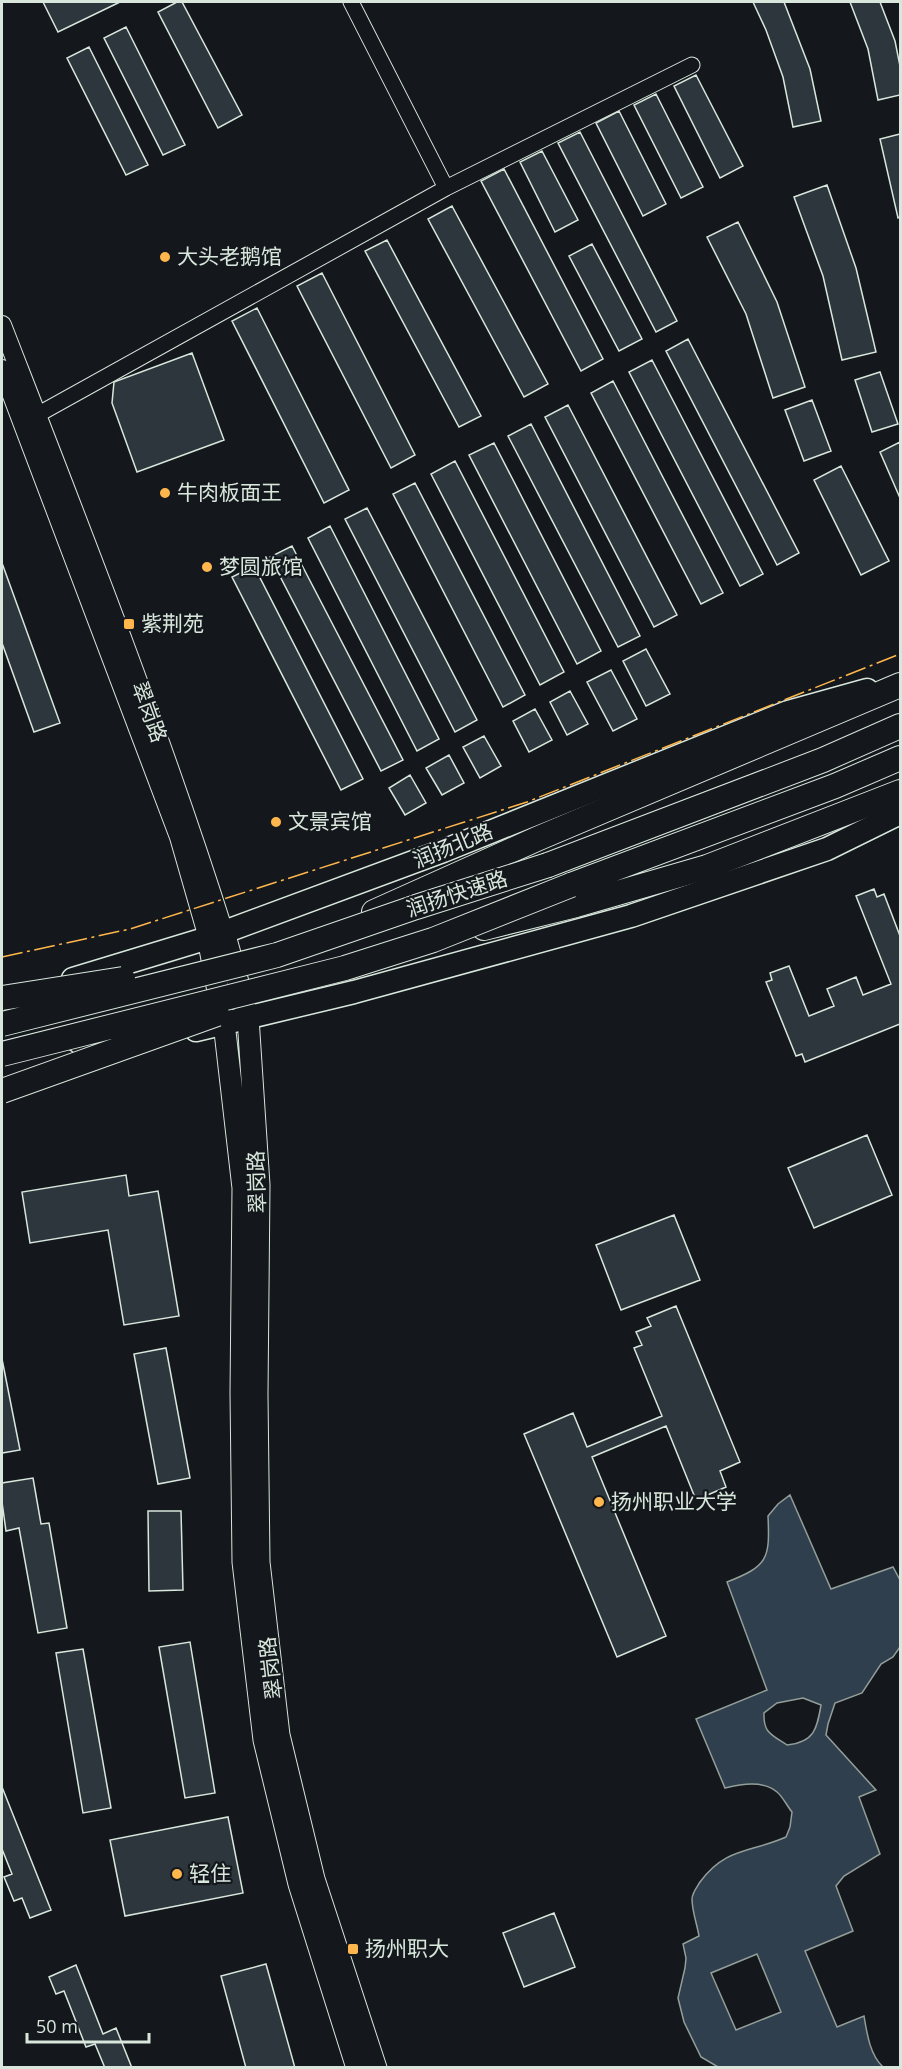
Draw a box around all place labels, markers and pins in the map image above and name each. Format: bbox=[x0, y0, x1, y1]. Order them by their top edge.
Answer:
place label: 大头老鹅馆 bbox=[177, 242, 282, 270]
marker: 大头老鹅馆 bbox=[158, 250, 172, 264]
place label: 牛肉板面王 bbox=[177, 478, 282, 506]
marker: 牛肉板面王 bbox=[158, 486, 172, 500]
place label: 梦圆旅馆 bbox=[219, 552, 303, 580]
marker: 梦圆旅馆 bbox=[200, 560, 214, 574]
place label: 紫荆苑 bbox=[141, 609, 204, 637]
marker: 紫荆苑 bbox=[122, 617, 136, 631]
place label: 文景宾馆 bbox=[288, 807, 372, 835]
marker: 文景宾馆 bbox=[269, 815, 283, 829]
place label: 扬州职业大学 bbox=[611, 1487, 737, 1515]
marker: 扬州职业大学 bbox=[592, 1495, 606, 1509]
place label: 轻住 bbox=[189, 1859, 231, 1887]
marker: 轻住 bbox=[170, 1867, 184, 1881]
place label: 扬州职大 bbox=[365, 1934, 449, 1962]
marker: 扬州职大 bbox=[346, 1942, 360, 1956]

